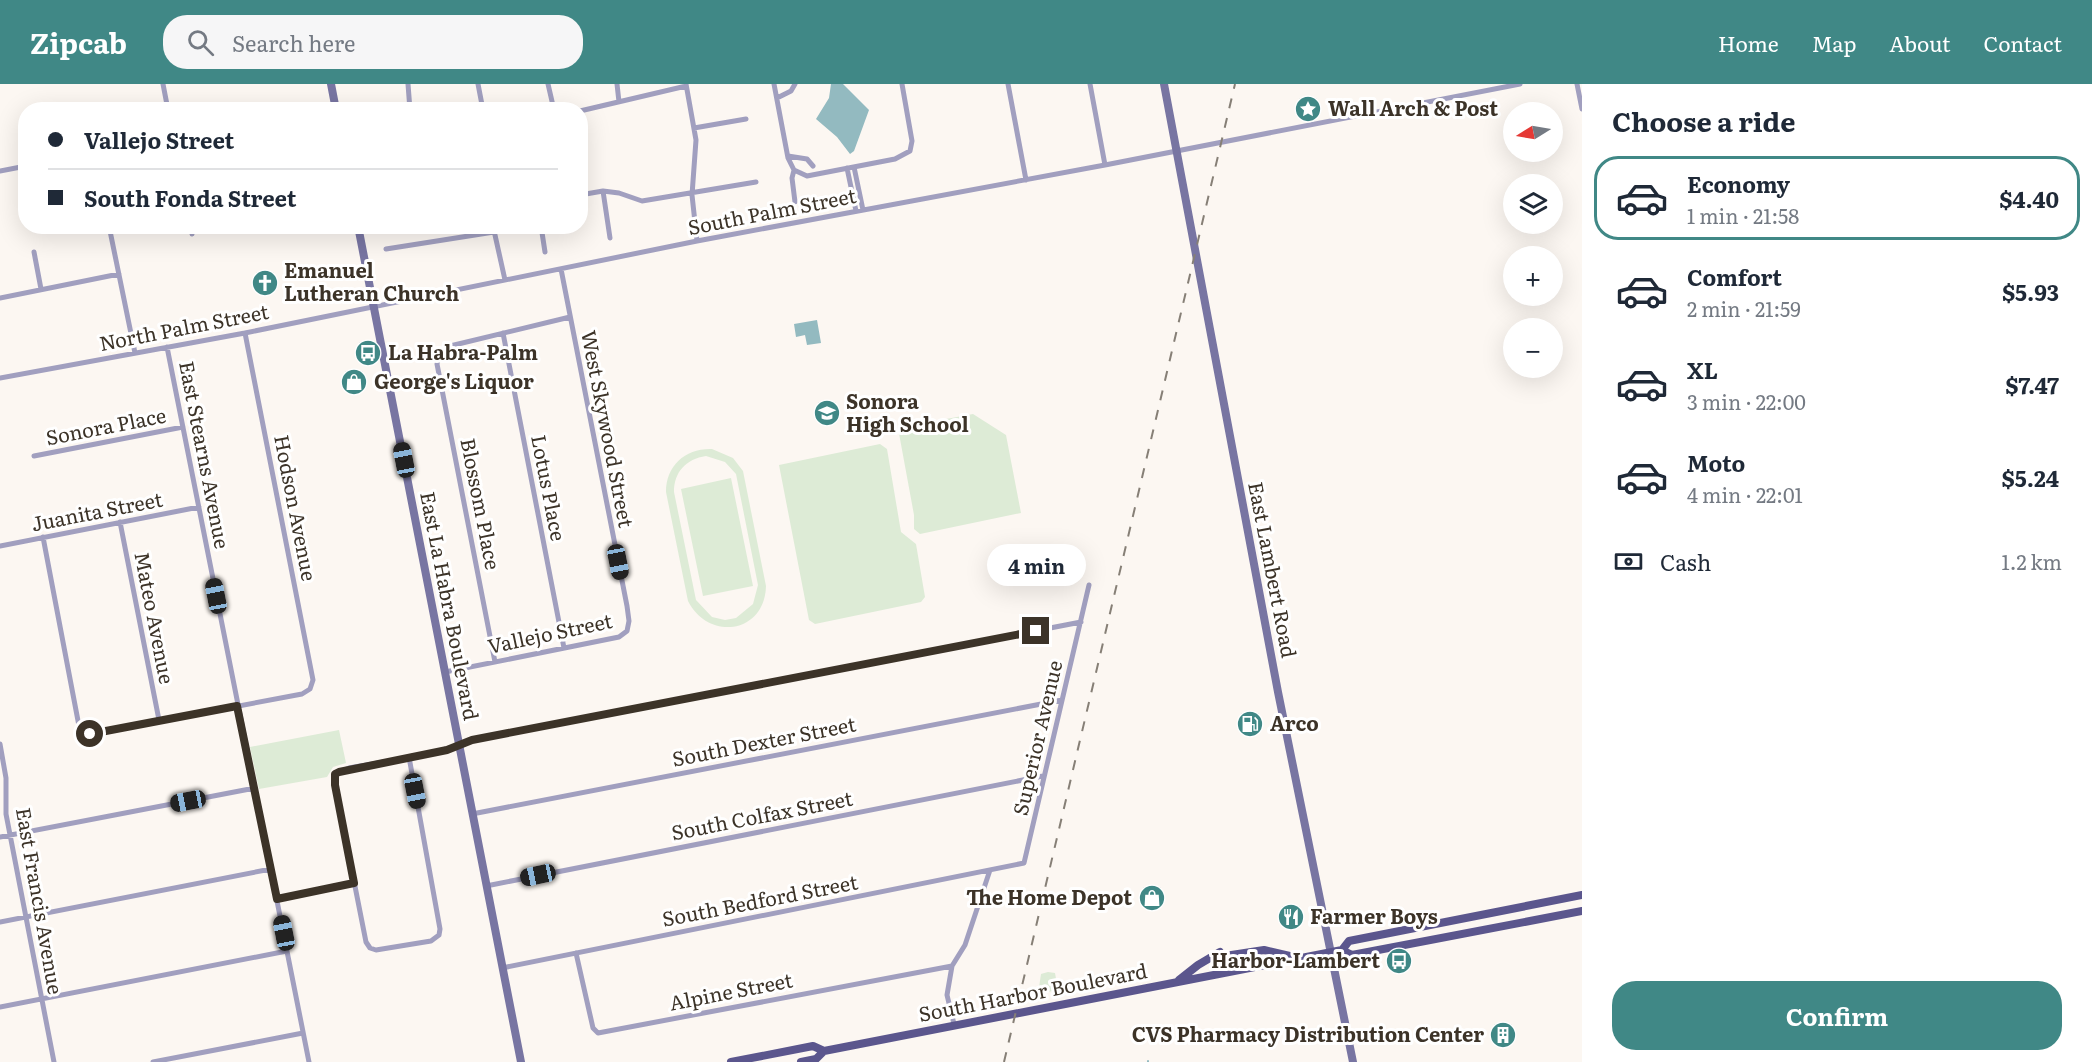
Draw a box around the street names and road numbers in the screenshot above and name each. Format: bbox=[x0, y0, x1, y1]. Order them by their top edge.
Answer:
street label: South Palm Street bbox=[685, 179, 858, 241]
street label: North Palm Street bbox=[96, 295, 271, 357]
street label: West Skywood Street bbox=[575, 327, 643, 530]
street label: East Stearns Avenue bbox=[173, 358, 239, 551]
street label: Sonora Place bbox=[43, 399, 168, 451]
street label: Hodson Avenue bbox=[268, 432, 326, 583]
street label: Lotus Place bbox=[525, 432, 575, 543]
street label: Blossom Place bbox=[454, 435, 509, 572]
street label: East Lambert Road bbox=[1242, 479, 1306, 660]
street label: Juanita Street bbox=[28, 483, 165, 537]
street label: East La Habra Boulevard bbox=[414, 489, 488, 723]
street label: Mateo Avenue bbox=[128, 549, 183, 686]
street label: Vallejo Street bbox=[484, 604, 615, 660]
street label: Superior Avenue bbox=[1004, 657, 1068, 818]
street label: South Dexter Street bbox=[669, 708, 858, 773]
street label: South Colfax Street bbox=[668, 782, 855, 846]
street label: East Francis Avenue bbox=[10, 805, 72, 996]
street label: South Bedford Street bbox=[659, 865, 860, 933]
street label: South Harbor Boulevard bbox=[916, 954, 1149, 1028]
street label: Alpine Street bbox=[666, 963, 795, 1017]

